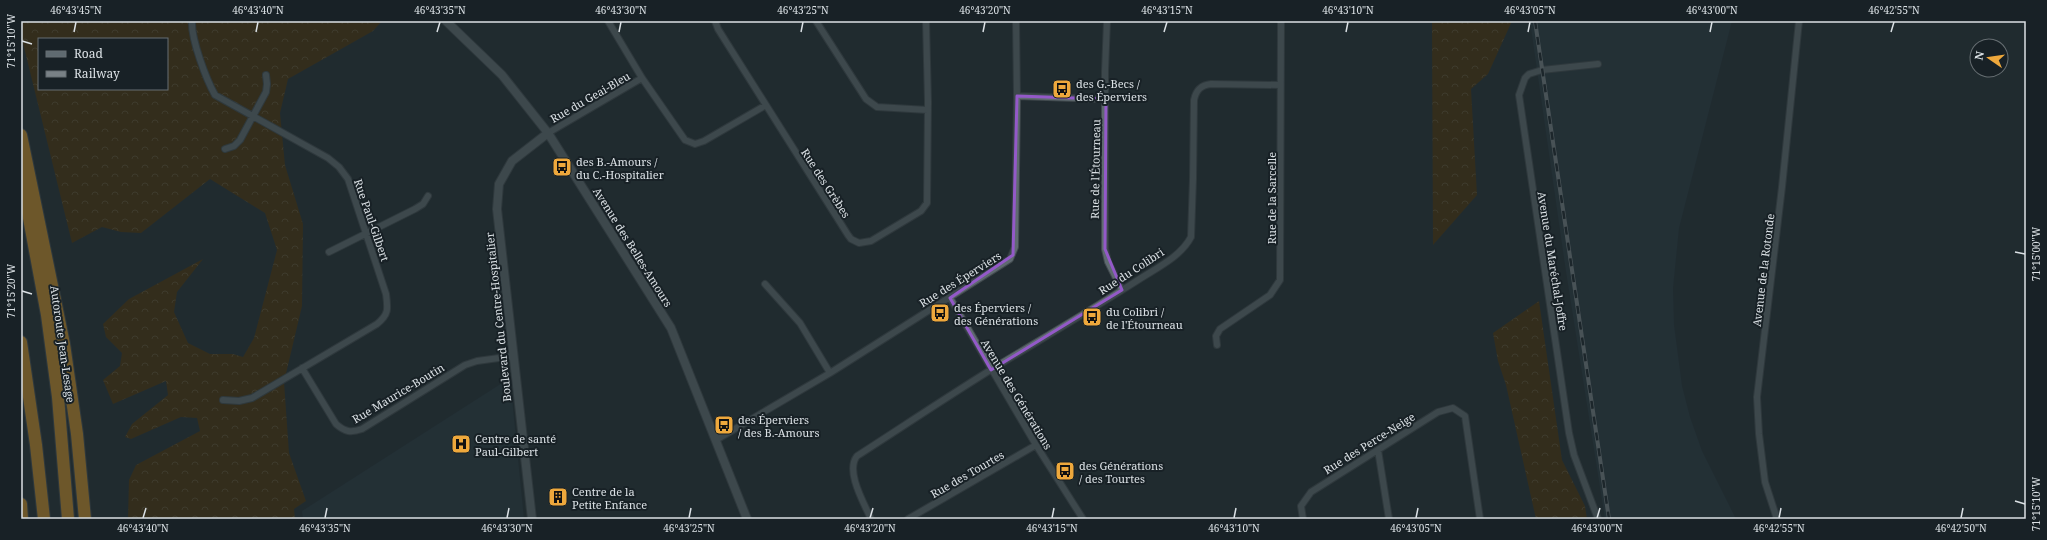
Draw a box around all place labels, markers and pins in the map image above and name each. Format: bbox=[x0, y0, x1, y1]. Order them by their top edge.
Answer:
place label: des G.-Becs / des Éperviers bbox=[1076, 76, 1147, 104]
bus stop icon: des G.-Becs / des Éperviers bbox=[1051, 78, 1073, 100]
place label: des B.-Amours / du C.-Hospitalier bbox=[576, 154, 665, 182]
bus stop icon: des B.-Amours / du C.-Hospitalier bbox=[551, 156, 573, 178]
place label: des Éperviers / des Générations bbox=[954, 300, 1038, 328]
bus stop icon: des Éperviers / des Générations bbox=[929, 302, 951, 324]
place label: du Colibri / de l'Étourneau bbox=[1106, 304, 1183, 332]
bus stop icon: du Colibri / de l'Étourneau bbox=[1081, 306, 1103, 328]
place label: des Éperviers / des B.-Amours bbox=[738, 412, 820, 440]
bus stop icon: des Éperviers / des B.-Amours bbox=[713, 414, 735, 436]
place label: Centre de santé Paul-Gilbert bbox=[475, 431, 556, 459]
hospital icon: Centre de santé Paul-Gilbert bbox=[450, 433, 472, 455]
place label: des Générations / des Tourtes bbox=[1079, 458, 1163, 486]
bus stop icon: des Générations / des Tourtes bbox=[1054, 460, 1076, 482]
place label: Centre de la Petite Enfance bbox=[572, 484, 647, 512]
building icon: Centre de la Petite Enfance bbox=[547, 486, 569, 508]

